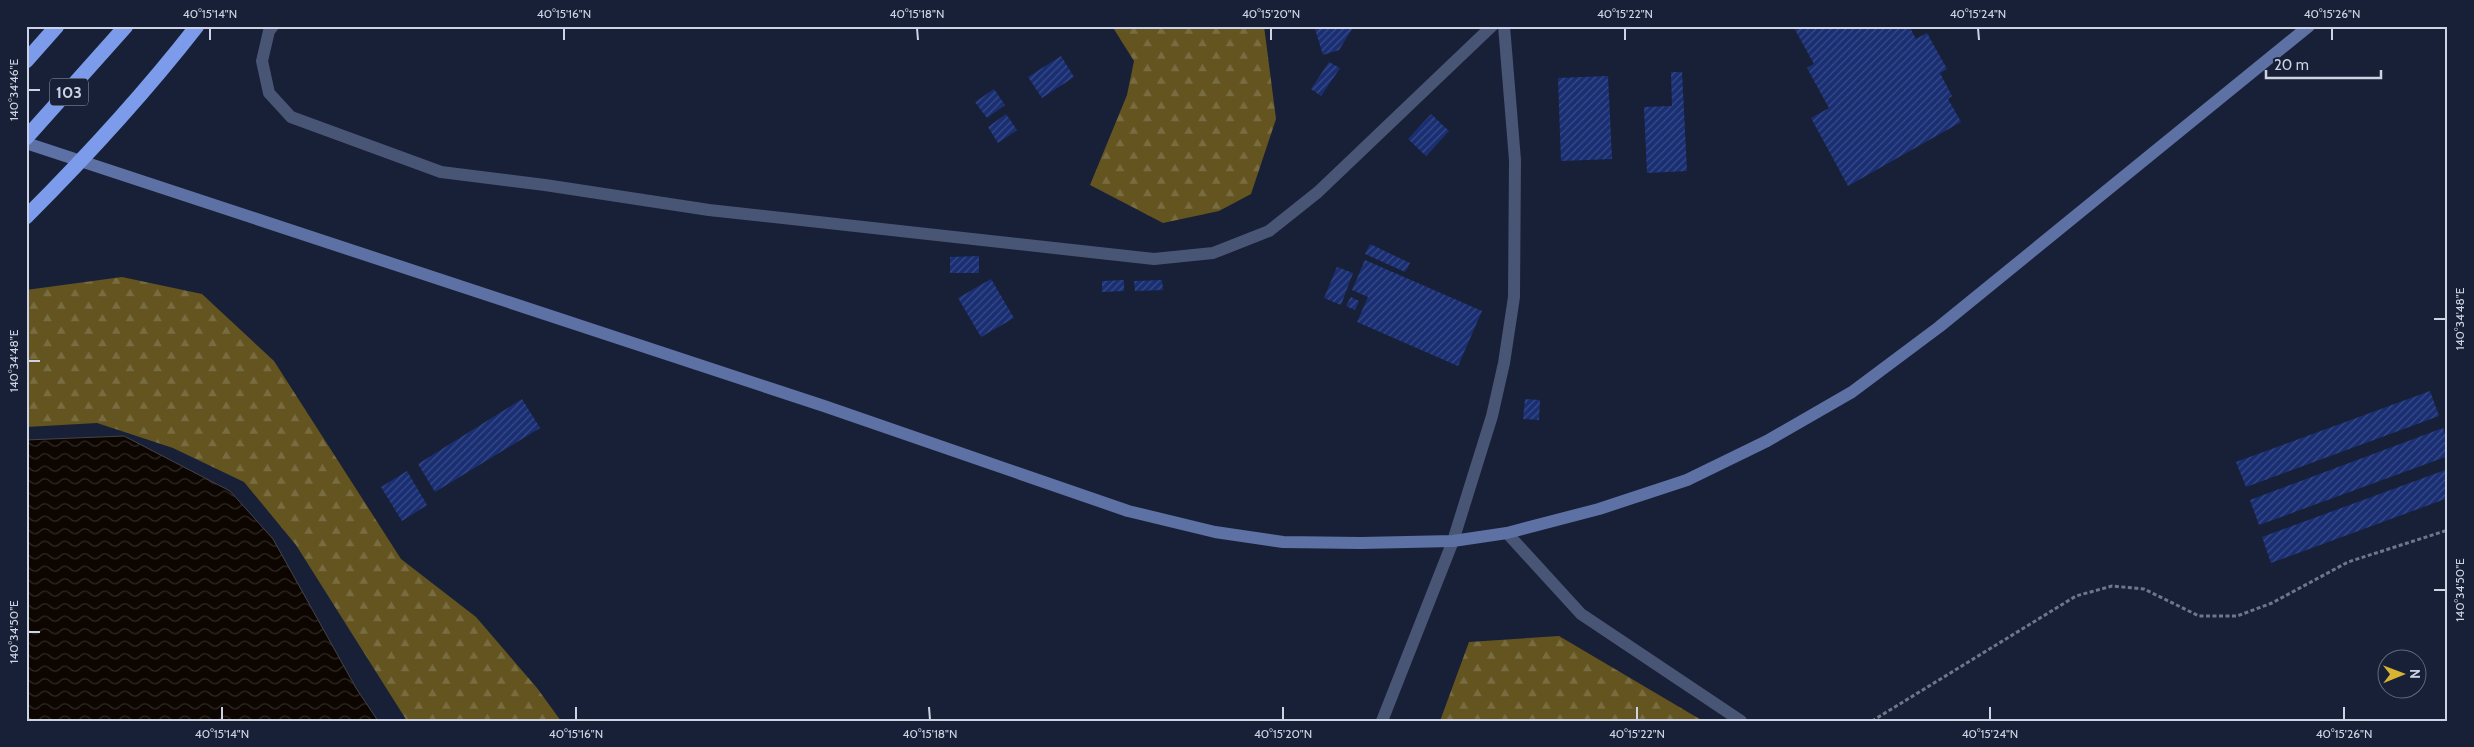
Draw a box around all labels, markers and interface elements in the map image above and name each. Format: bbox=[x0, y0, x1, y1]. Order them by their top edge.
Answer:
text: 40°15'14"N bbox=[183, 6, 237, 21]
text: 40°15'16"N bbox=[537, 6, 591, 21]
text: 40°15'18"N bbox=[890, 6, 944, 21]
text: 40°15'20"N bbox=[1242, 6, 1300, 21]
text: 40°15'22"N bbox=[1597, 6, 1653, 21]
text: 40°15'24"N bbox=[1950, 6, 2006, 21]
text: 40°15'26"N bbox=[2304, 6, 2360, 21]
scale bar bbox=[2266, 48, 2382, 80]
text: 20 m bbox=[2274, 56, 2309, 74]
text: 140°34'46"E bbox=[6, 59, 21, 121]
road number: 103 bbox=[50, 78, 88, 105]
text: 140°34'48"E bbox=[2452, 287, 2467, 350]
text: 140°34'48"E bbox=[6, 329, 21, 392]
text: 140°34'50"E bbox=[2452, 558, 2467, 622]
text: 140°34'50"E bbox=[6, 600, 21, 664]
north arrow bbox=[2376, 650, 2426, 700]
text: N bbox=[2406, 669, 2424, 679]
text: 40°15'14"N bbox=[195, 726, 249, 741]
text: 40°15'16"N bbox=[549, 726, 603, 741]
text: 40°15'18"N bbox=[903, 726, 957, 741]
text: 40°15'20"N bbox=[1254, 726, 1312, 741]
text: 40°15'22"N bbox=[1609, 726, 1665, 741]
text: 40°15'24"N bbox=[1962, 726, 2018, 741]
text: 40°15'26"N bbox=[2316, 726, 2372, 741]

